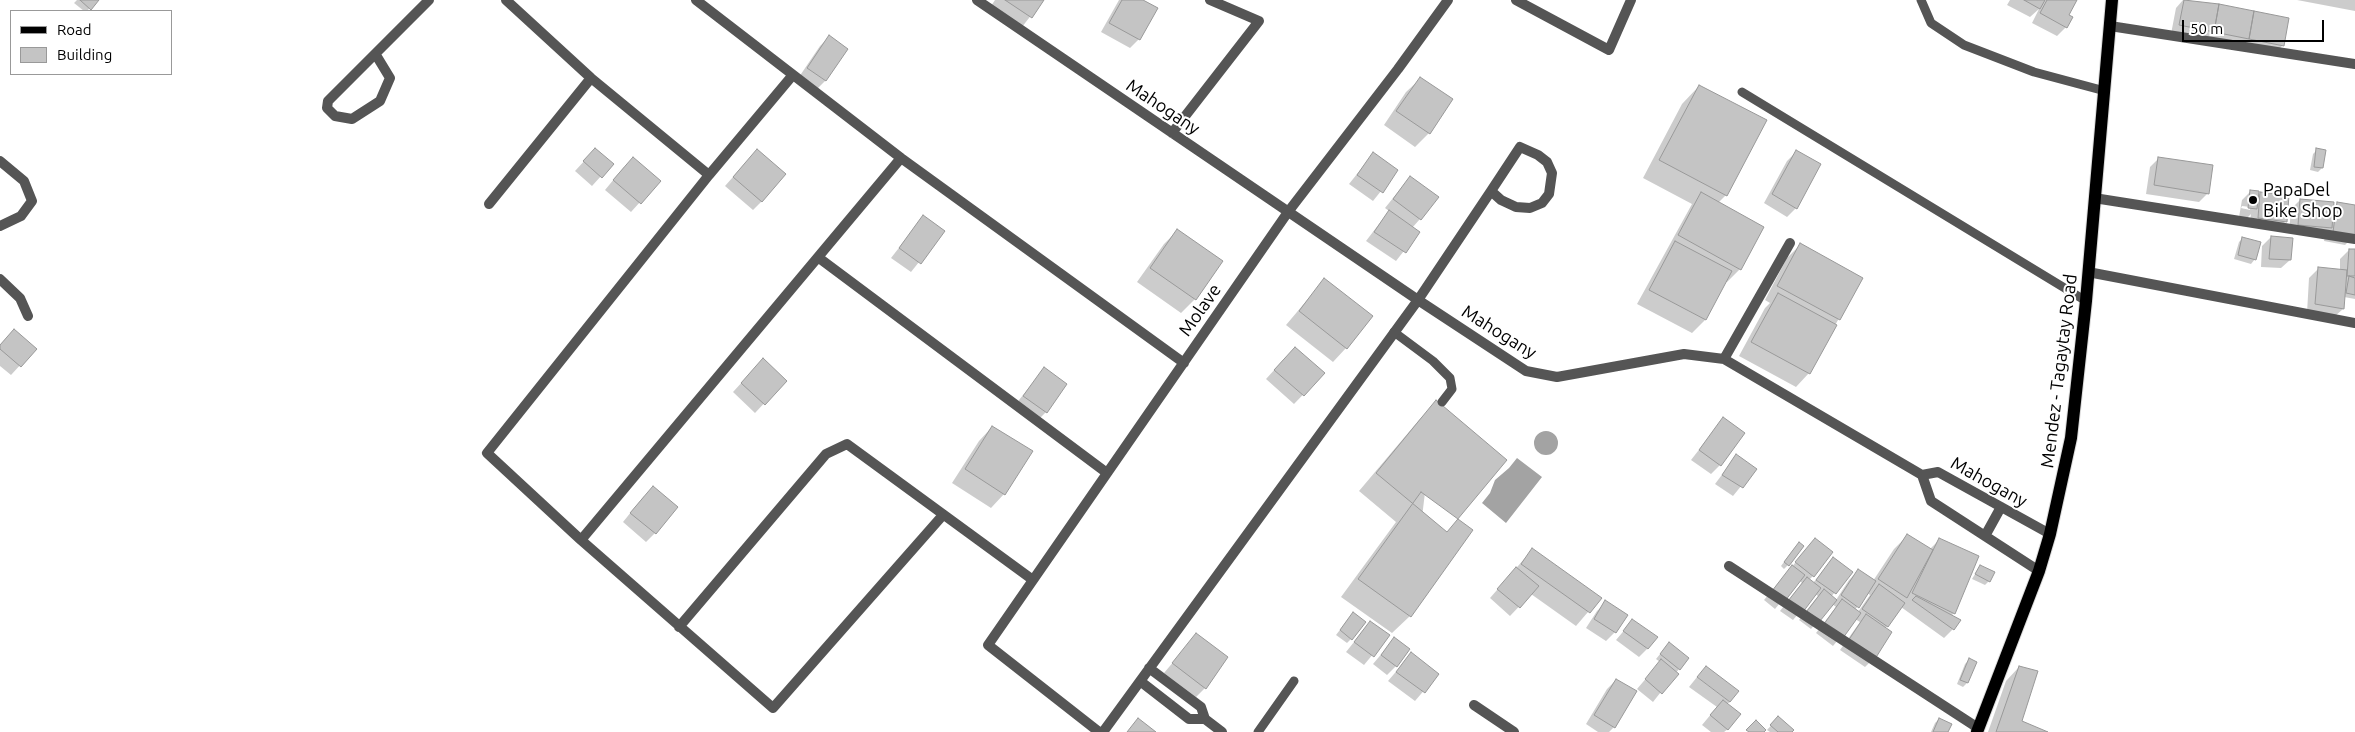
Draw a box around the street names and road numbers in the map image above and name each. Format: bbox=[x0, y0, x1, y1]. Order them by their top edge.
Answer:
street label: Mahogany bbox=[1122, 75, 1204, 139]
street label: Mendez - Tagaytay Road bbox=[2036, 273, 2082, 469]
street label: Molave bbox=[1174, 280, 1226, 340]
street label: Mahogany bbox=[1458, 301, 1540, 363]
street label: Mahogany bbox=[1947, 452, 2031, 512]

